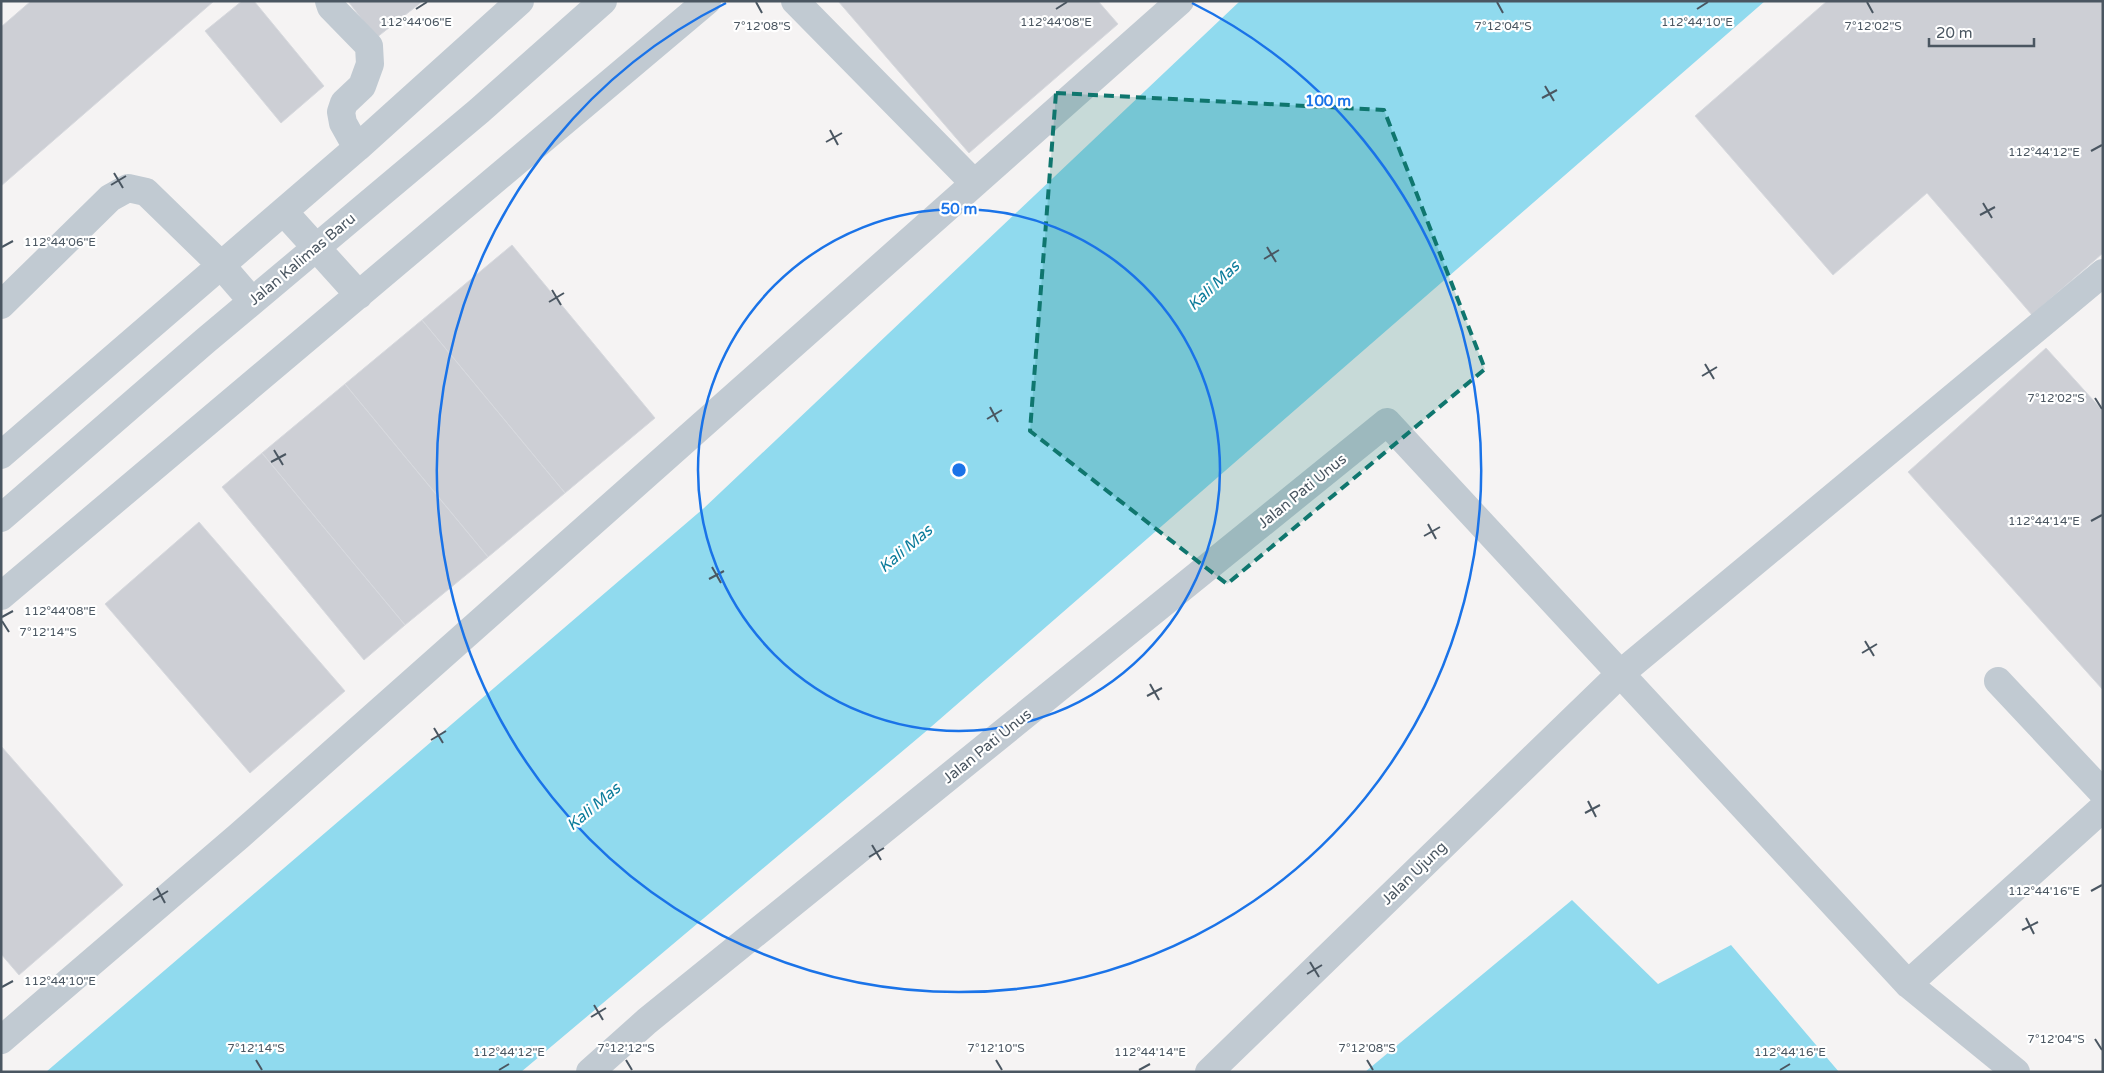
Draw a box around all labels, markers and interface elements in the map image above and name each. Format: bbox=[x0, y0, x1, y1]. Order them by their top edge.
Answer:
text: 112°44'06"E bbox=[380, 15, 452, 29]
text: 112°44'08"E bbox=[1020, 15, 1092, 29]
text: 112°44'10"E bbox=[1661, 15, 1733, 29]
scale bar bbox=[1929, 15, 2034, 47]
text: 7°12'08"S bbox=[733, 19, 791, 33]
text: 7°12'04"S bbox=[1474, 19, 1532, 33]
text: 7°12'02"S bbox=[1844, 19, 1902, 33]
text: 20 m bbox=[1936, 24, 1973, 42]
text: 100 m bbox=[1305, 92, 1351, 110]
text: 112°44'12"E bbox=[2008, 145, 2080, 159]
text: 50 m bbox=[941, 200, 977, 218]
street label: Jalan Kalimas Baru bbox=[245, 209, 359, 309]
text: 112°44'06"E bbox=[24, 235, 96, 249]
water label: Kali Mas bbox=[1183, 256, 1245, 315]
text: 7°12'02"S bbox=[2027, 391, 2085, 405]
street label: Jalan Pati Unus bbox=[1254, 450, 1350, 532]
centre of rings bbox=[950, 461, 968, 479]
text: 112°44'14"E bbox=[2008, 514, 2080, 528]
water label: Kali Mas bbox=[875, 520, 938, 577]
text: 112°44'08"E bbox=[24, 604, 96, 618]
text: 7°12'14"S bbox=[19, 625, 77, 639]
street label: Jalan Pati Unus bbox=[939, 705, 1035, 787]
water label: Kali Mas bbox=[563, 778, 626, 835]
street label: Jalan Ujung bbox=[1378, 838, 1450, 908]
text: 112°44'16"E bbox=[2008, 884, 2080, 898]
text: 112°44'10"E bbox=[24, 974, 96, 988]
text: 7°12'04"S bbox=[2027, 1032, 2085, 1046]
text: 7°12'14"S bbox=[227, 1041, 285, 1055]
text: 7°12'12"S bbox=[597, 1041, 655, 1055]
text: 7°12'10"S bbox=[967, 1041, 1025, 1055]
text: 7°12'08"S bbox=[1338, 1041, 1396, 1055]
text: 112°44'12"E bbox=[473, 1045, 545, 1059]
text: 112°44'14"E bbox=[1114, 1045, 1186, 1059]
text: 112°44'16"E bbox=[1754, 1045, 1826, 1059]

